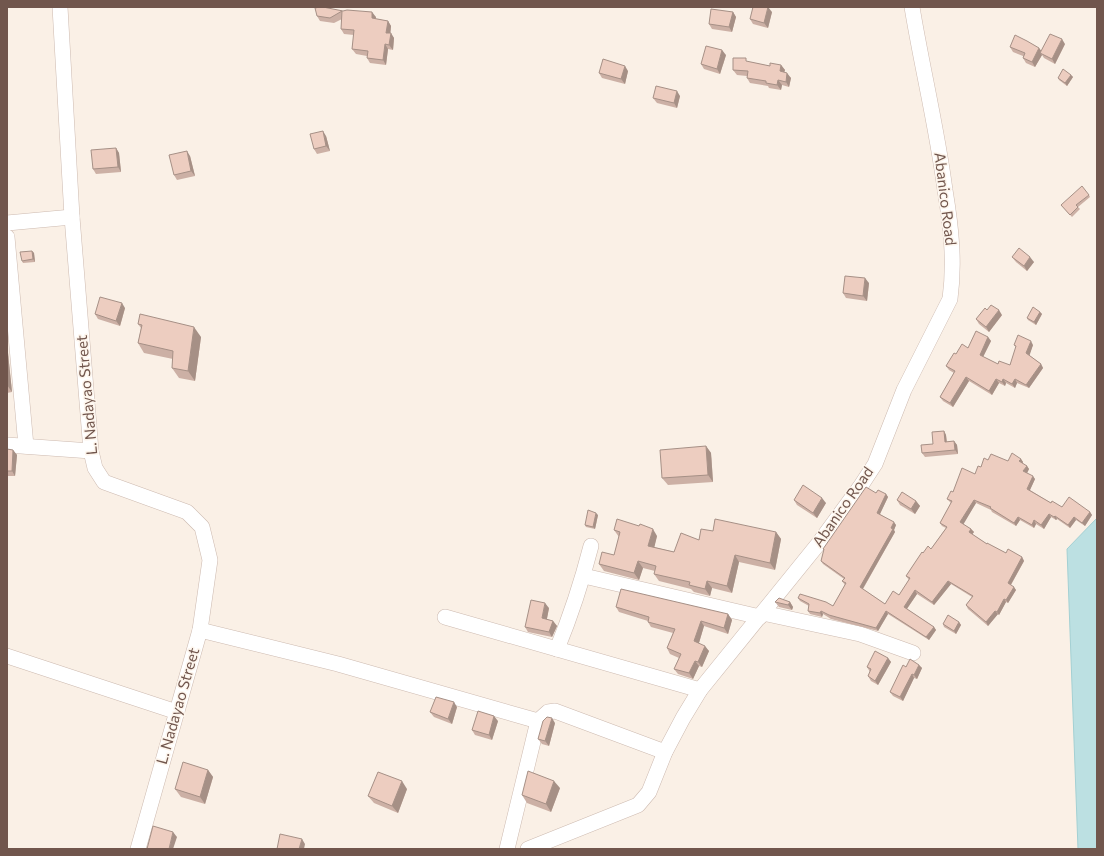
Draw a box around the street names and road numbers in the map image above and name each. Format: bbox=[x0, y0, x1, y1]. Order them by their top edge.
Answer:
street label: Abanico Road bbox=[931, 151, 961, 247]
street label: L. Nadayao Street bbox=[72, 334, 100, 456]
street label: Abanico Road bbox=[808, 463, 876, 550]
street label: L. Nadayao Street bbox=[152, 645, 202, 766]

